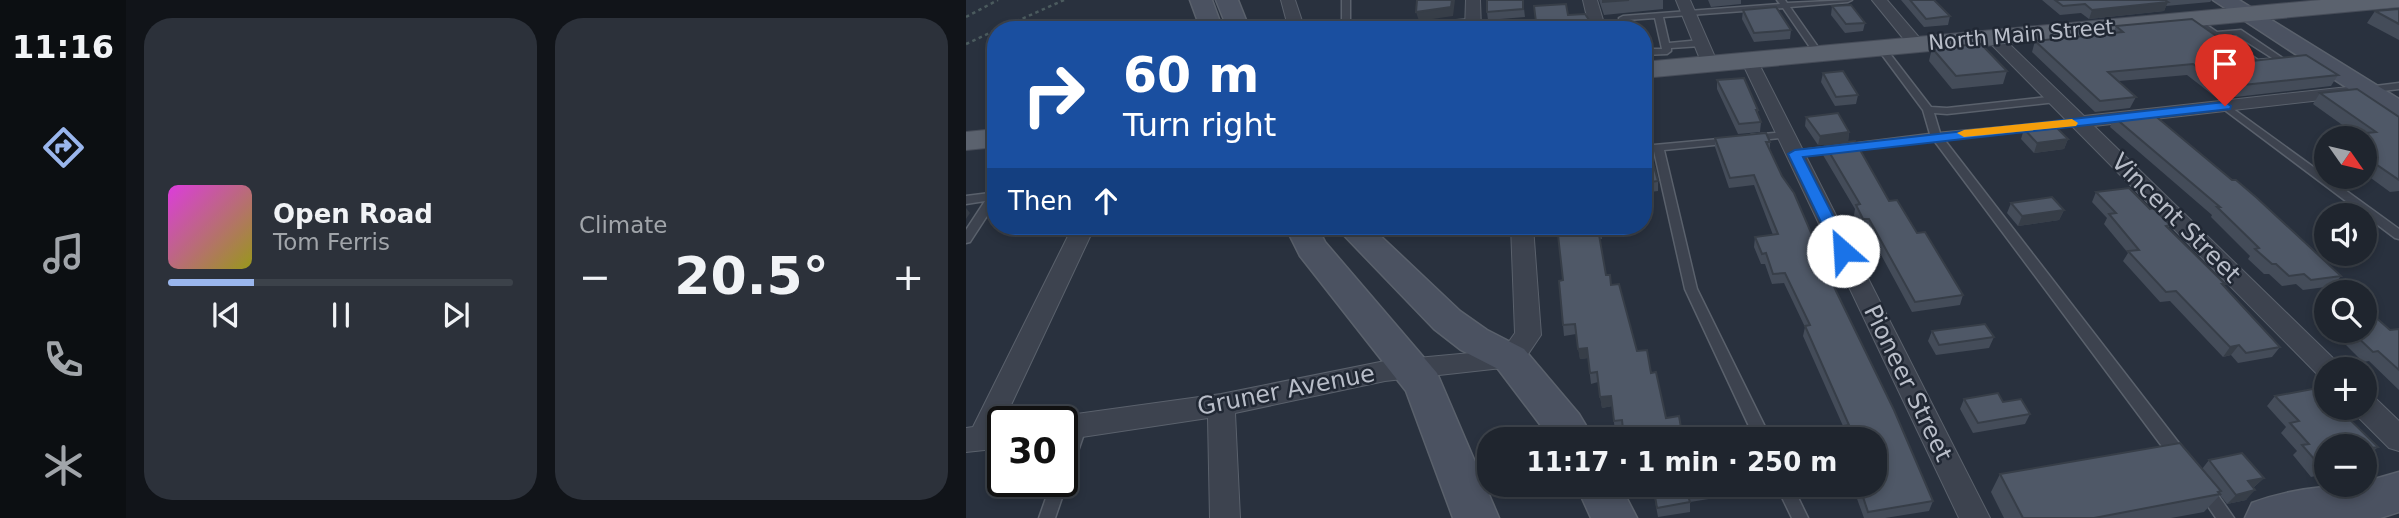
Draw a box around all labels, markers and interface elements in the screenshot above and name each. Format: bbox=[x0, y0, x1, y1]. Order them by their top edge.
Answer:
street label: North Main Street bbox=[1927, 15, 2115, 55]
text: 11:16 bbox=[12, 28, 114, 66]
pin bbox=[2195, 34, 2255, 106]
icon: arrive bbox=[2206, 45, 2244, 83]
text: 60 m bbox=[1123, 47, 1259, 104]
icon: right bbox=[1008, 49, 1099, 140]
text: Turn right bbox=[1123, 106, 1276, 144]
icon: directions bbox=[39, 123, 88, 172]
north arrow bbox=[2314, 126, 2376, 189]
map controls bbox=[2314, 126, 2377, 497]
street label: Vincent Street bbox=[2106, 148, 2246, 288]
icon: ahead bbox=[1087, 182, 1125, 220]
text: Then bbox=[1008, 186, 1073, 216]
text: Open Road bbox=[273, 199, 433, 229]
button: sound bbox=[2314, 203, 2377, 266]
text: Climate bbox=[579, 212, 668, 238]
position arrow bbox=[1806, 214, 1880, 288]
icon: music bbox=[39, 229, 88, 278]
text: Tom Ferris bbox=[273, 229, 390, 255]
text: 20.5° bbox=[674, 246, 829, 306]
text: − bbox=[579, 255, 611, 299]
text: + bbox=[892, 255, 924, 299]
button: search bbox=[2314, 280, 2377, 343]
icon: previous bbox=[207, 296, 245, 334]
icon: pause bbox=[322, 296, 360, 334]
icon: next bbox=[437, 296, 475, 334]
street label: Pioneer Street bbox=[1858, 300, 1958, 466]
icon: phone bbox=[39, 335, 88, 384]
button: + bbox=[2314, 357, 2377, 420]
street label: Gruner Avenue bbox=[1195, 359, 1377, 421]
speed limit sign: 30 bbox=[987, 406, 1078, 497]
button: − bbox=[2314, 434, 2377, 497]
icon: climate bbox=[39, 441, 88, 490]
text: 11:17 · 1 min · 250 m bbox=[1527, 447, 1837, 477]

